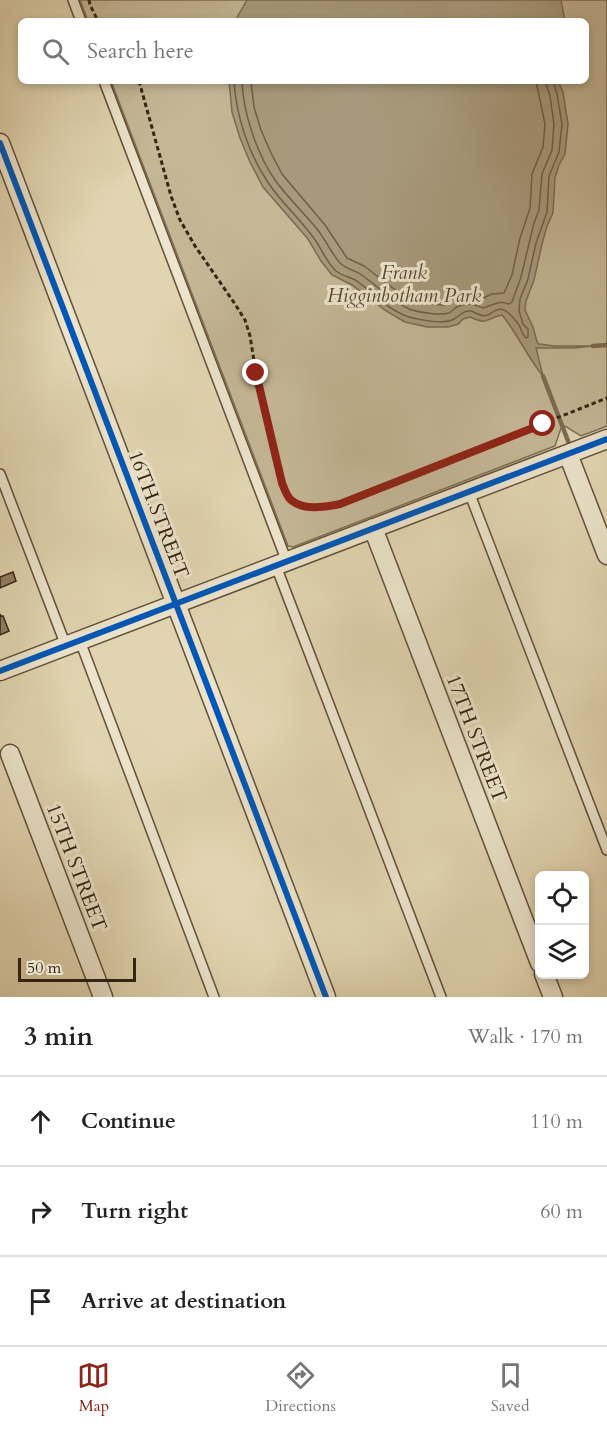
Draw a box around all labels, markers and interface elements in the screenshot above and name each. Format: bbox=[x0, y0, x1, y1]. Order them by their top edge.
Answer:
search box bbox=[18, 18, 589, 84]
icon: search bbox=[39, 35, 72, 68]
text: Search here bbox=[87, 36, 194, 66]
park label: Frank Higginbotham Park bbox=[327, 259, 481, 309]
route end bbox=[242, 359, 268, 385]
route start bbox=[529, 410, 555, 436]
street label: 16TH STREET bbox=[122, 446, 195, 582]
street label: 17TH STREET bbox=[440, 670, 513, 806]
street label: 15TH STREET bbox=[40, 799, 113, 935]
map controls bbox=[535, 871, 589, 979]
button: locate bbox=[535, 871, 589, 925]
button: layers bbox=[535, 925, 589, 979]
scale bar bbox=[18, 955, 136, 982]
text: 50 m bbox=[27, 957, 61, 979]
text: 3 min bbox=[24, 1019, 93, 1054]
text: Walk · 170 m bbox=[468, 1023, 583, 1050]
icon: ahead bbox=[24, 1105, 57, 1138]
text: Continue bbox=[81, 1106, 176, 1136]
text: 110 m bbox=[530, 1108, 583, 1135]
icon: right bbox=[24, 1195, 57, 1228]
text: Turn right bbox=[81, 1196, 188, 1226]
text: 60 m bbox=[540, 1198, 583, 1225]
icon: arrive bbox=[24, 1285, 57, 1318]
text: Arrive at destination bbox=[81, 1286, 286, 1316]
tab: Map bbox=[77, 1359, 110, 1417]
tab: Directions bbox=[265, 1359, 336, 1417]
tab: Saved bbox=[491, 1359, 530, 1417]

